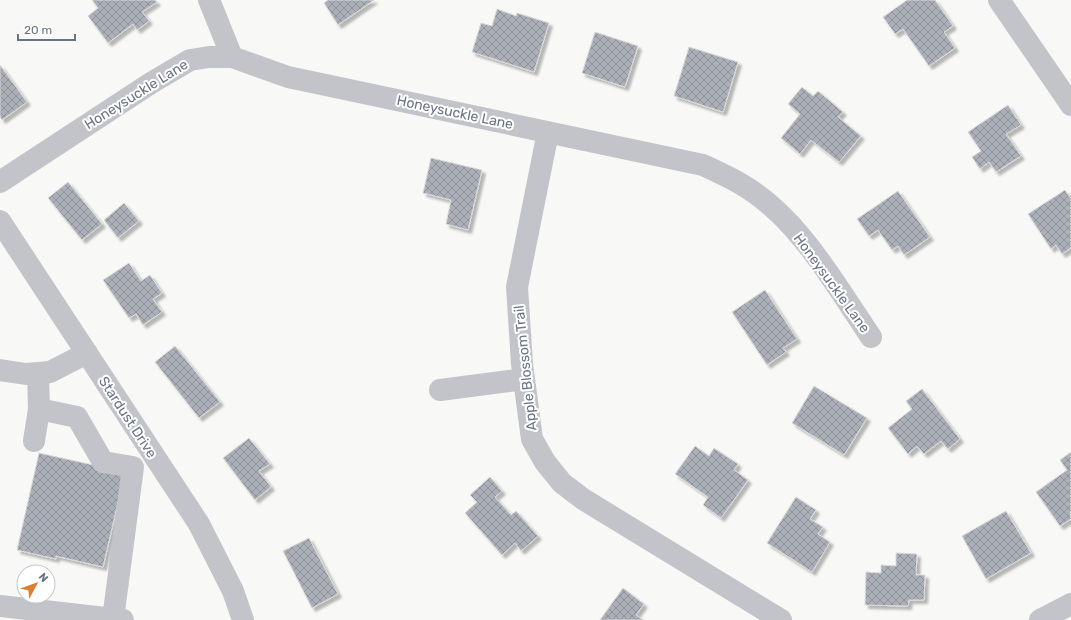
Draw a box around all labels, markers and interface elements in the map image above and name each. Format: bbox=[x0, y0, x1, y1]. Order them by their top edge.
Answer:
scale bar bbox=[18, 16, 75, 42]
text: 20 m bbox=[24, 23, 52, 37]
street label: Honeysuckle Lane bbox=[81, 56, 191, 133]
street label: Honeysuckle Lane bbox=[395, 92, 515, 133]
street label: Honeysuckle Lane bbox=[790, 230, 873, 336]
street label: Apple Blossom Trail bbox=[510, 304, 541, 432]
street label: Stardust Drive bbox=[95, 373, 160, 461]
north arrow bbox=[16, 564, 56, 604]
text: N bbox=[36, 571, 51, 585]

